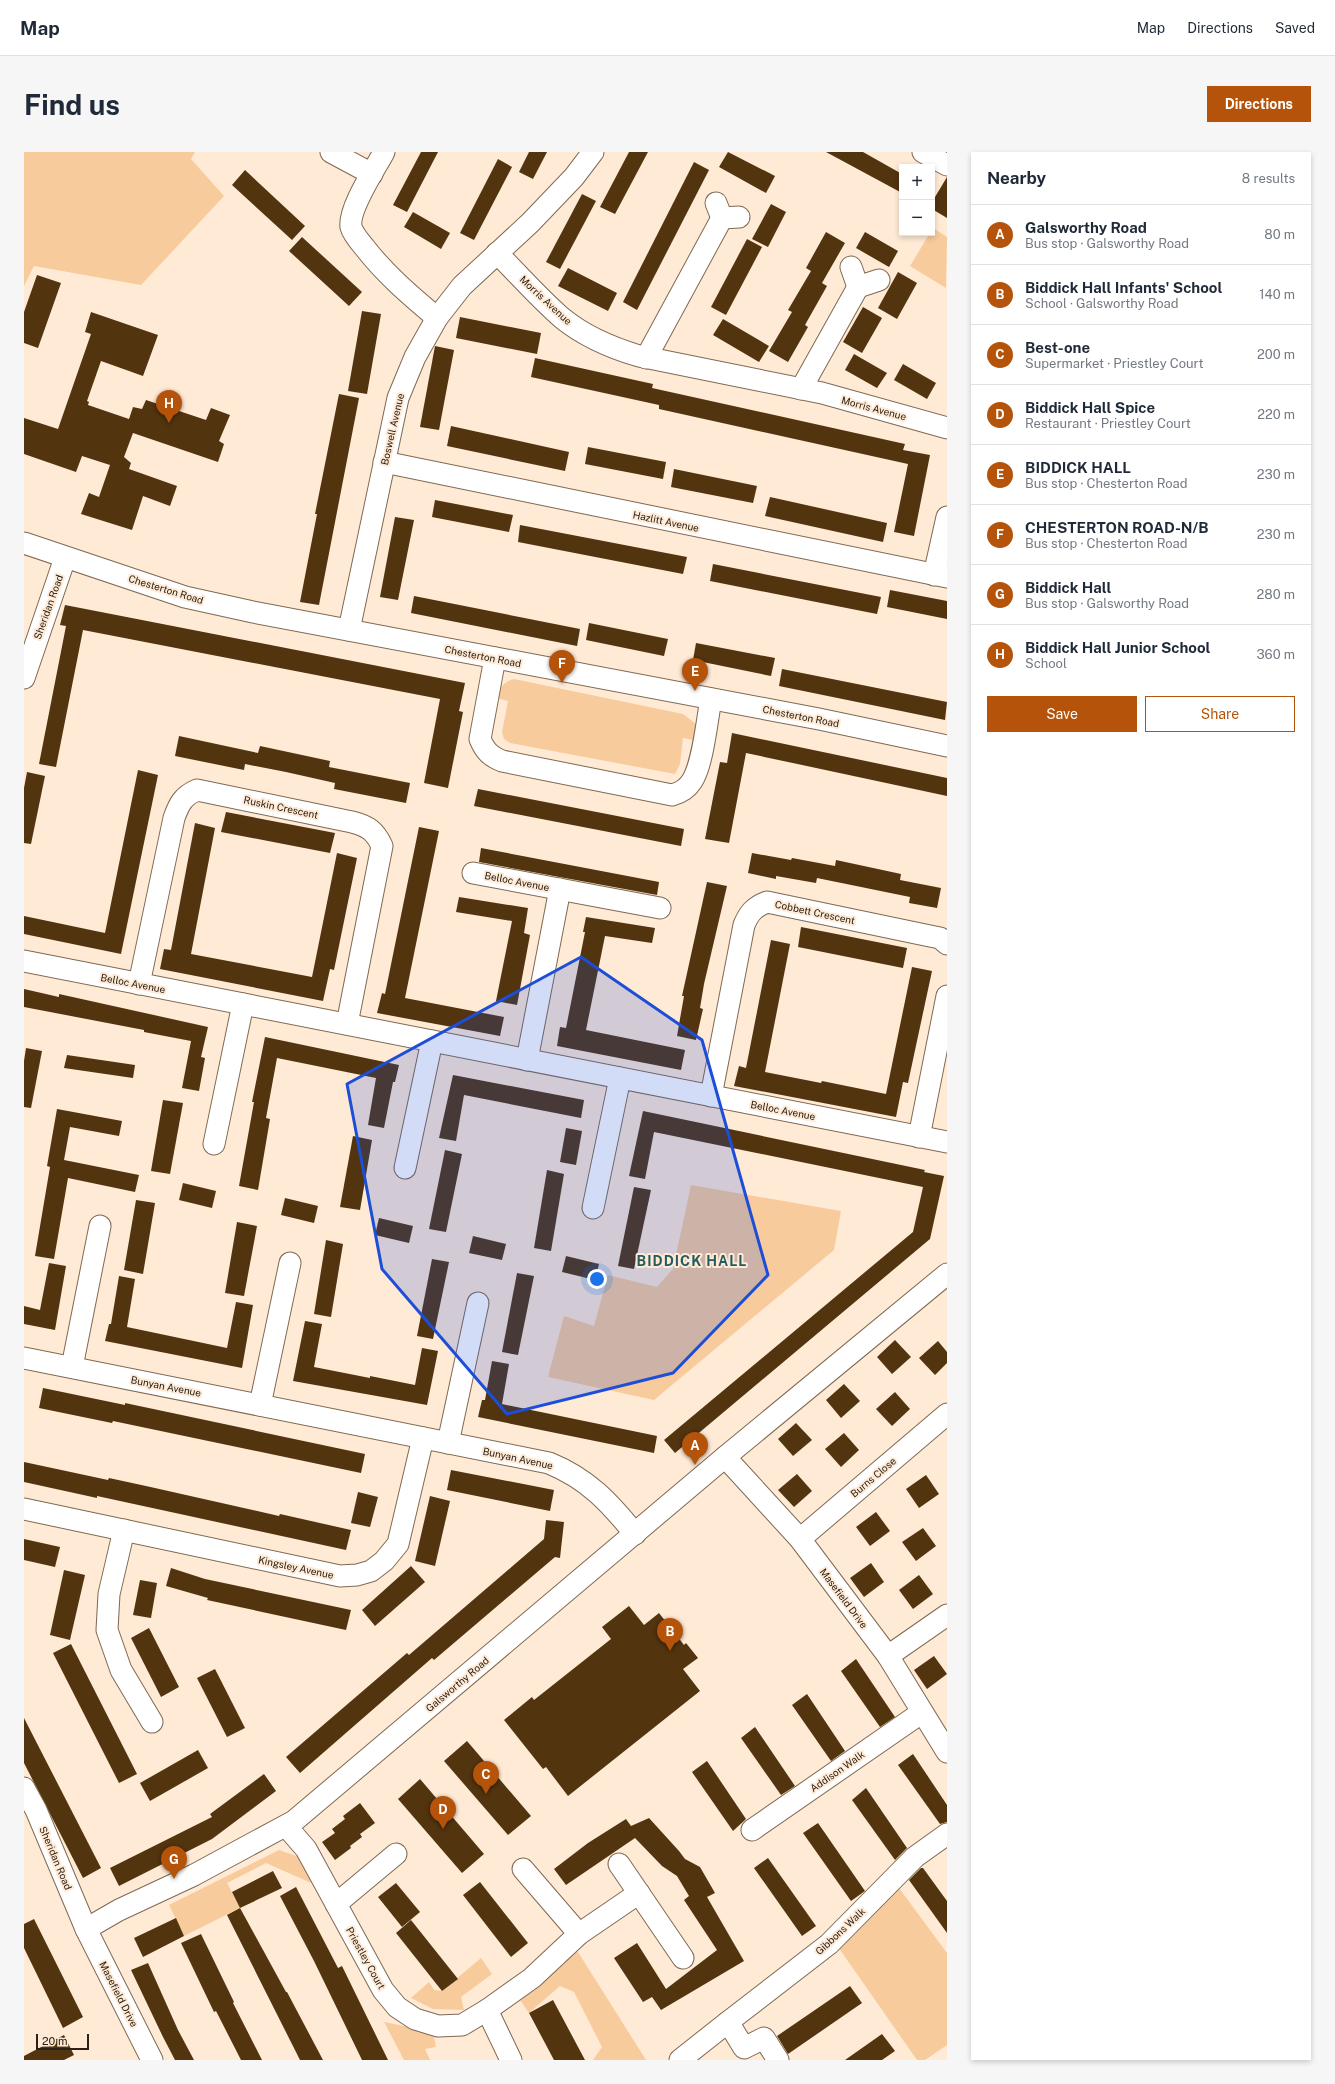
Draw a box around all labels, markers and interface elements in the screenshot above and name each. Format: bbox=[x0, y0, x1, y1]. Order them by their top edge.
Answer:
text: Map bbox=[20, 17, 60, 39]
text: Map bbox=[1137, 20, 1165, 36]
text: Directions bbox=[1187, 20, 1253, 36]
text: Saved bbox=[1275, 20, 1315, 36]
button: Directions bbox=[1207, 86, 1311, 122]
text: Find us bbox=[24, 88, 120, 121]
map controls bbox=[899, 164, 935, 236]
button: + bbox=[899, 164, 935, 200]
text: Nearby bbox=[987, 168, 1046, 188]
text: 8 results bbox=[1242, 171, 1295, 186]
button: − bbox=[899, 200, 935, 236]
text: Galsworthy Road bbox=[1025, 219, 1147, 236]
text: A bbox=[995, 227, 1005, 242]
text: 80 m bbox=[1264, 227, 1295, 242]
text: Bus stop · Galsworthy Road bbox=[1025, 236, 1189, 251]
street label: Morris Avenue bbox=[518, 273, 575, 327]
text: Biddick Hall Infants' School bbox=[1025, 279, 1222, 296]
text: B bbox=[996, 287, 1004, 302]
text: 140 m bbox=[1259, 287, 1295, 302]
text: School · Galsworthy Road bbox=[1025, 296, 1179, 311]
text: Best-one bbox=[1025, 339, 1090, 356]
text: C bbox=[995, 347, 1005, 362]
text: 200 m bbox=[1257, 347, 1295, 362]
text: Supermarket · Priestley Court bbox=[1025, 356, 1204, 371]
pin: H bbox=[156, 390, 182, 423]
street label: Boswell Avenue bbox=[378, 392, 406, 466]
street label: Morris Avenue bbox=[840, 394, 908, 422]
text: Biddick Hall Spice bbox=[1025, 399, 1155, 416]
text: D bbox=[995, 407, 1005, 422]
text: 220 m bbox=[1257, 407, 1295, 422]
text: Restaurant · Priestley Court bbox=[1025, 416, 1191, 431]
text: BIDDICK HALL bbox=[1025, 459, 1131, 476]
text: E bbox=[996, 467, 1004, 482]
text: 230 m bbox=[1257, 467, 1295, 482]
text: Bus stop · Chesterton Road bbox=[1025, 476, 1188, 491]
street label: Hazlitt Avenue bbox=[632, 508, 701, 534]
text: CHESTERTON ROAD-N/B bbox=[1025, 519, 1209, 536]
text: F bbox=[996, 527, 1004, 542]
text: 230 m bbox=[1257, 527, 1295, 542]
text: Bus stop · Chesterton Road bbox=[1025, 536, 1188, 551]
street label: Chesterton Road bbox=[127, 572, 205, 606]
street label: Sheridan Road bbox=[31, 573, 65, 641]
text: Biddick Hall bbox=[1025, 579, 1111, 596]
text: G bbox=[995, 587, 1005, 602]
text: 280 m bbox=[1257, 587, 1295, 602]
text: Bus stop · Galsworthy Road bbox=[1025, 596, 1189, 611]
text: Biddick Hall Junior School bbox=[1025, 639, 1211, 656]
street label: Chesterton Road bbox=[444, 643, 522, 669]
text: H bbox=[995, 647, 1005, 662]
text: 360 m bbox=[1257, 647, 1295, 662]
pin: F bbox=[549, 650, 575, 683]
text: School bbox=[1025, 656, 1067, 671]
pin: E bbox=[682, 658, 708, 691]
button: Save bbox=[987, 696, 1137, 732]
button: Share bbox=[1145, 696, 1295, 732]
street label: Chesterton Road bbox=[762, 703, 840, 729]
street label: Ruskin Crescent bbox=[243, 793, 319, 821]
street label: Belloc Avenue bbox=[484, 869, 551, 893]
street label: Cobbett Crescent bbox=[774, 898, 856, 926]
street label: Belloc Avenue bbox=[100, 971, 167, 995]
street label: Belloc Avenue bbox=[750, 1098, 817, 1122]
district label: BIDDICK HALL bbox=[637, 1253, 747, 1269]
your location bbox=[587, 1269, 607, 1289]
street label: Bunyan Avenue bbox=[130, 1373, 203, 1399]
pin: A bbox=[682, 1432, 708, 1465]
street label: Bunyan Avenue bbox=[482, 1445, 555, 1471]
street label: Burns Close bbox=[848, 1454, 898, 1499]
street label: Kingsley Avenue bbox=[257, 1553, 335, 1581]
street label: Masefield Drive bbox=[818, 1566, 871, 1631]
pin: B bbox=[657, 1618, 683, 1651]
street label: Galsworthy Road bbox=[423, 1654, 491, 1714]
street label: Addison Walk bbox=[808, 1748, 867, 1794]
pin: C bbox=[473, 1761, 499, 1794]
pin: D bbox=[430, 1796, 456, 1829]
street label: Sheridan Road bbox=[37, 1824, 75, 1892]
pin: G bbox=[161, 1846, 187, 1879]
street label: Gibbons Walk bbox=[813, 1905, 868, 1957]
street label: Priestley Court bbox=[344, 1925, 388, 1991]
street label: Masefield Drive bbox=[97, 1959, 141, 2029]
scale bar bbox=[36, 2032, 89, 2051]
text: 20 m bbox=[42, 2035, 67, 2047]

